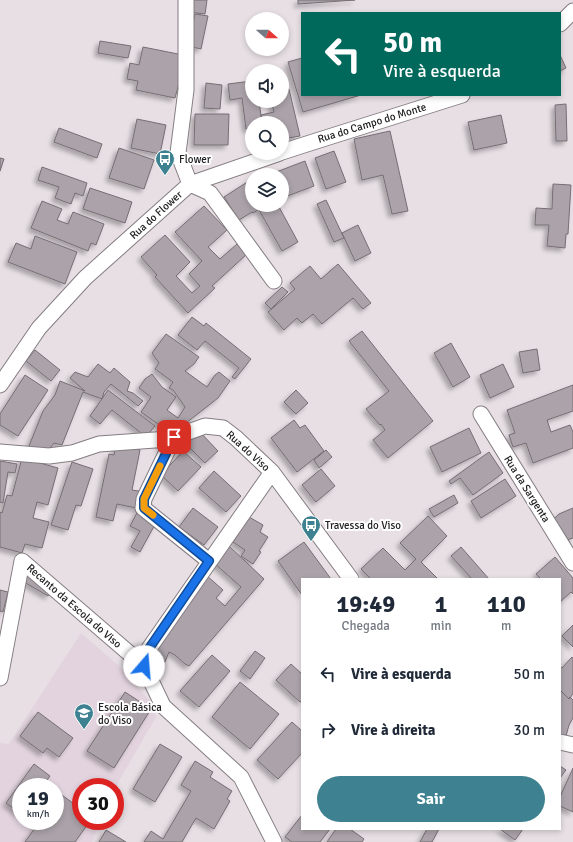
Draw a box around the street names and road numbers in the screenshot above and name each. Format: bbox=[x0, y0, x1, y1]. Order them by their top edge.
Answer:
street label: Rua do Campo do Monte bbox=[316, 100, 428, 146]
street label: Rua do Flower bbox=[127, 188, 185, 242]
street label: Rua do Viso bbox=[224, 428, 273, 474]
street label: Rua da Sargenta bbox=[501, 453, 553, 525]
street label: Recanto da Escola do Viso bbox=[24, 561, 124, 651]

